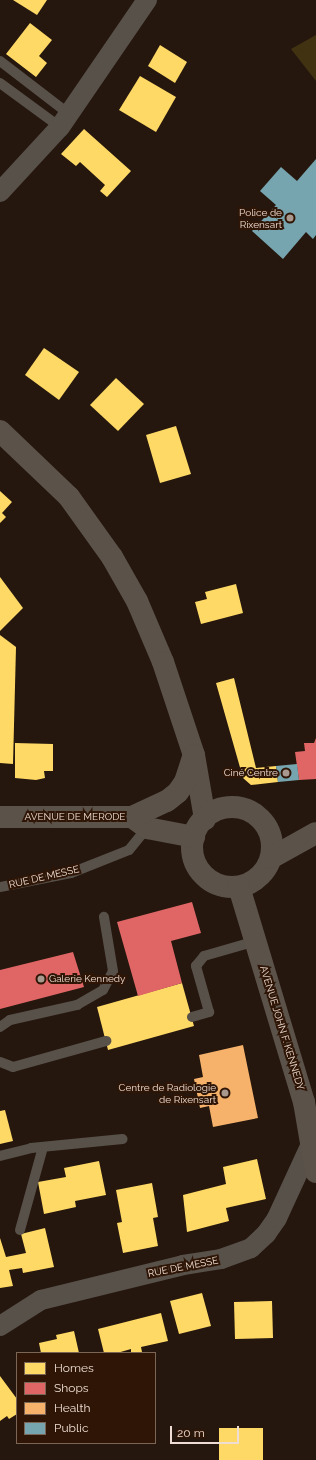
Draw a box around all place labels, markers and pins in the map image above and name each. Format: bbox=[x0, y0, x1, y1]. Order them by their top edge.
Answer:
place label: Police de Rixensart bbox=[239, 206, 282, 230]
marker: Police de Rixensart bbox=[285, 213, 295, 223]
place label: Ciné Centre bbox=[224, 767, 278, 779]
marker: Ciné Centre bbox=[281, 768, 291, 778]
place label: Galerie Kennedy bbox=[49, 973, 125, 985]
marker: Galerie Kennedy bbox=[36, 974, 46, 984]
place label: Centre de Radiologie de Rixensart bbox=[119, 1081, 216, 1104]
marker: Centre de Radiologie de Rixensart bbox=[219, 1087, 231, 1099]

